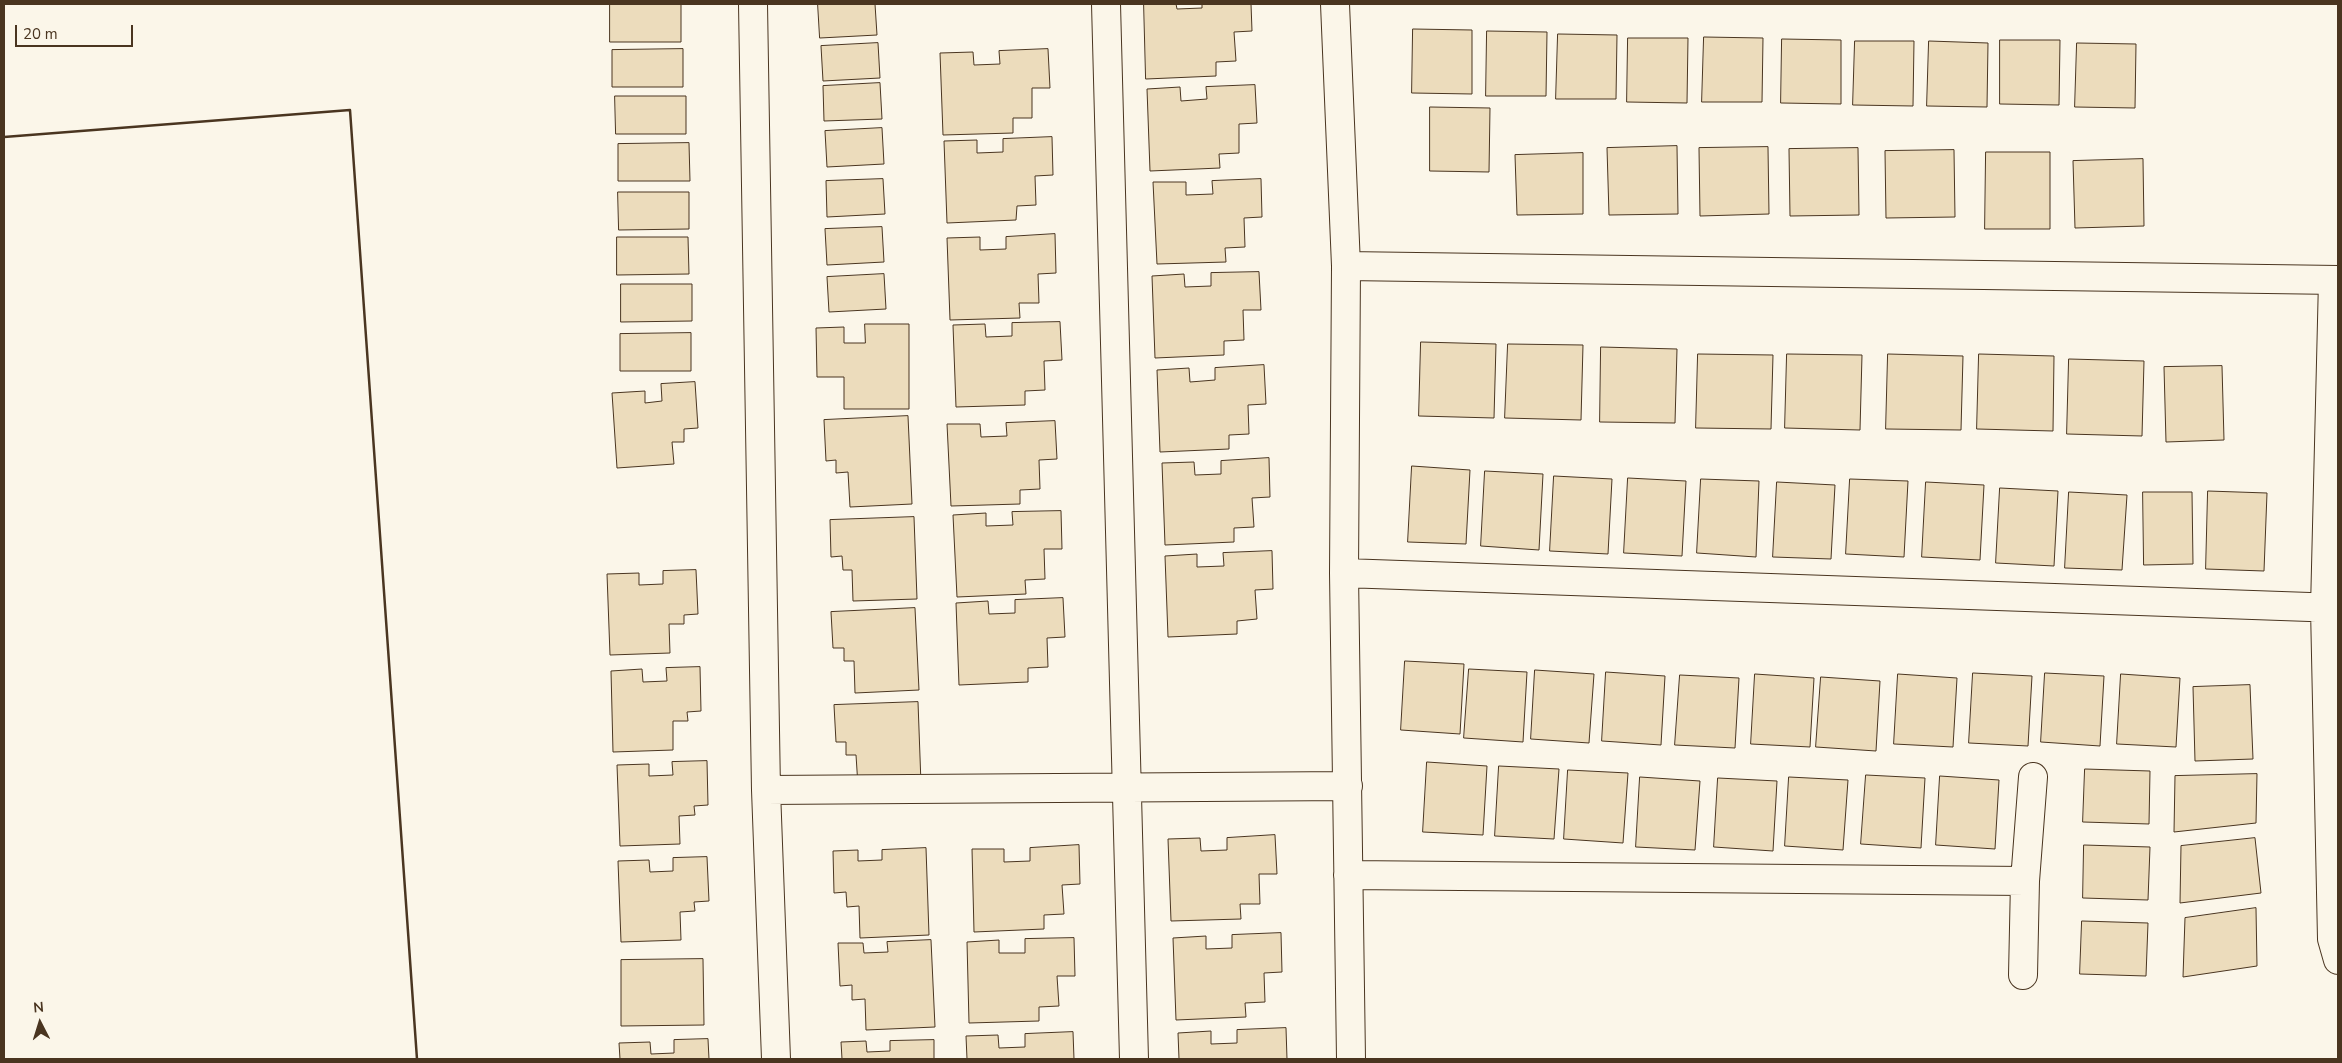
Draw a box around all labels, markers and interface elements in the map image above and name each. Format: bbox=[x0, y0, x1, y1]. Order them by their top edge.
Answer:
scale bar bbox=[18, 15, 135, 47]
text: 20 m bbox=[23, 24, 58, 44]
north arrow bbox=[15, 998, 65, 1048]
text: N bbox=[33, 998, 45, 1017]

